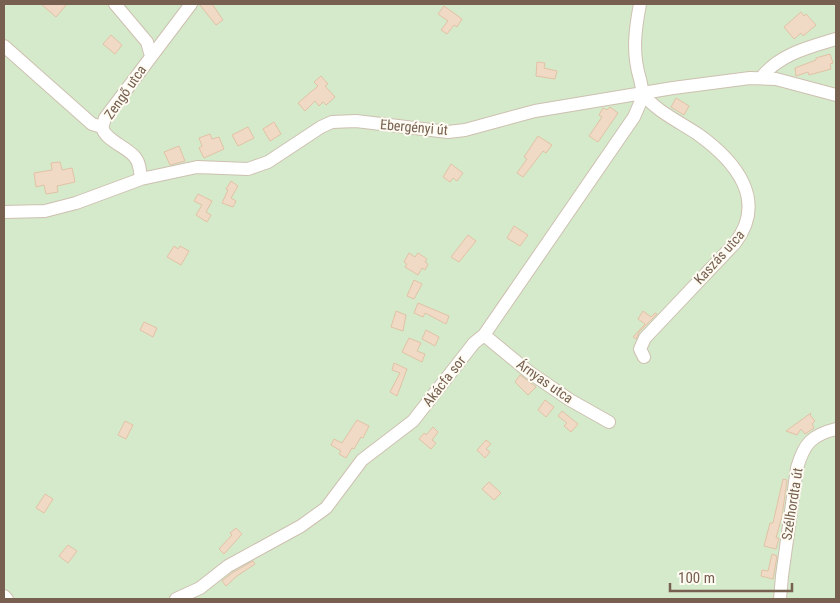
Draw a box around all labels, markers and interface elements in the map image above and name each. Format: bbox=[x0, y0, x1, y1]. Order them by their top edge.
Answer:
street label: Zengő utca bbox=[101, 62, 149, 122]
street label: Ebergényi út bbox=[379, 116, 449, 138]
street label: Kaszás utca bbox=[691, 227, 747, 287]
street label: Akácfa sor bbox=[419, 353, 469, 409]
street label: Árnyas utca bbox=[514, 355, 577, 406]
street label: Szélhordta út bbox=[778, 467, 806, 541]
scale bar bbox=[670, 560, 792, 592]
text: 100 m bbox=[678, 569, 715, 587]

